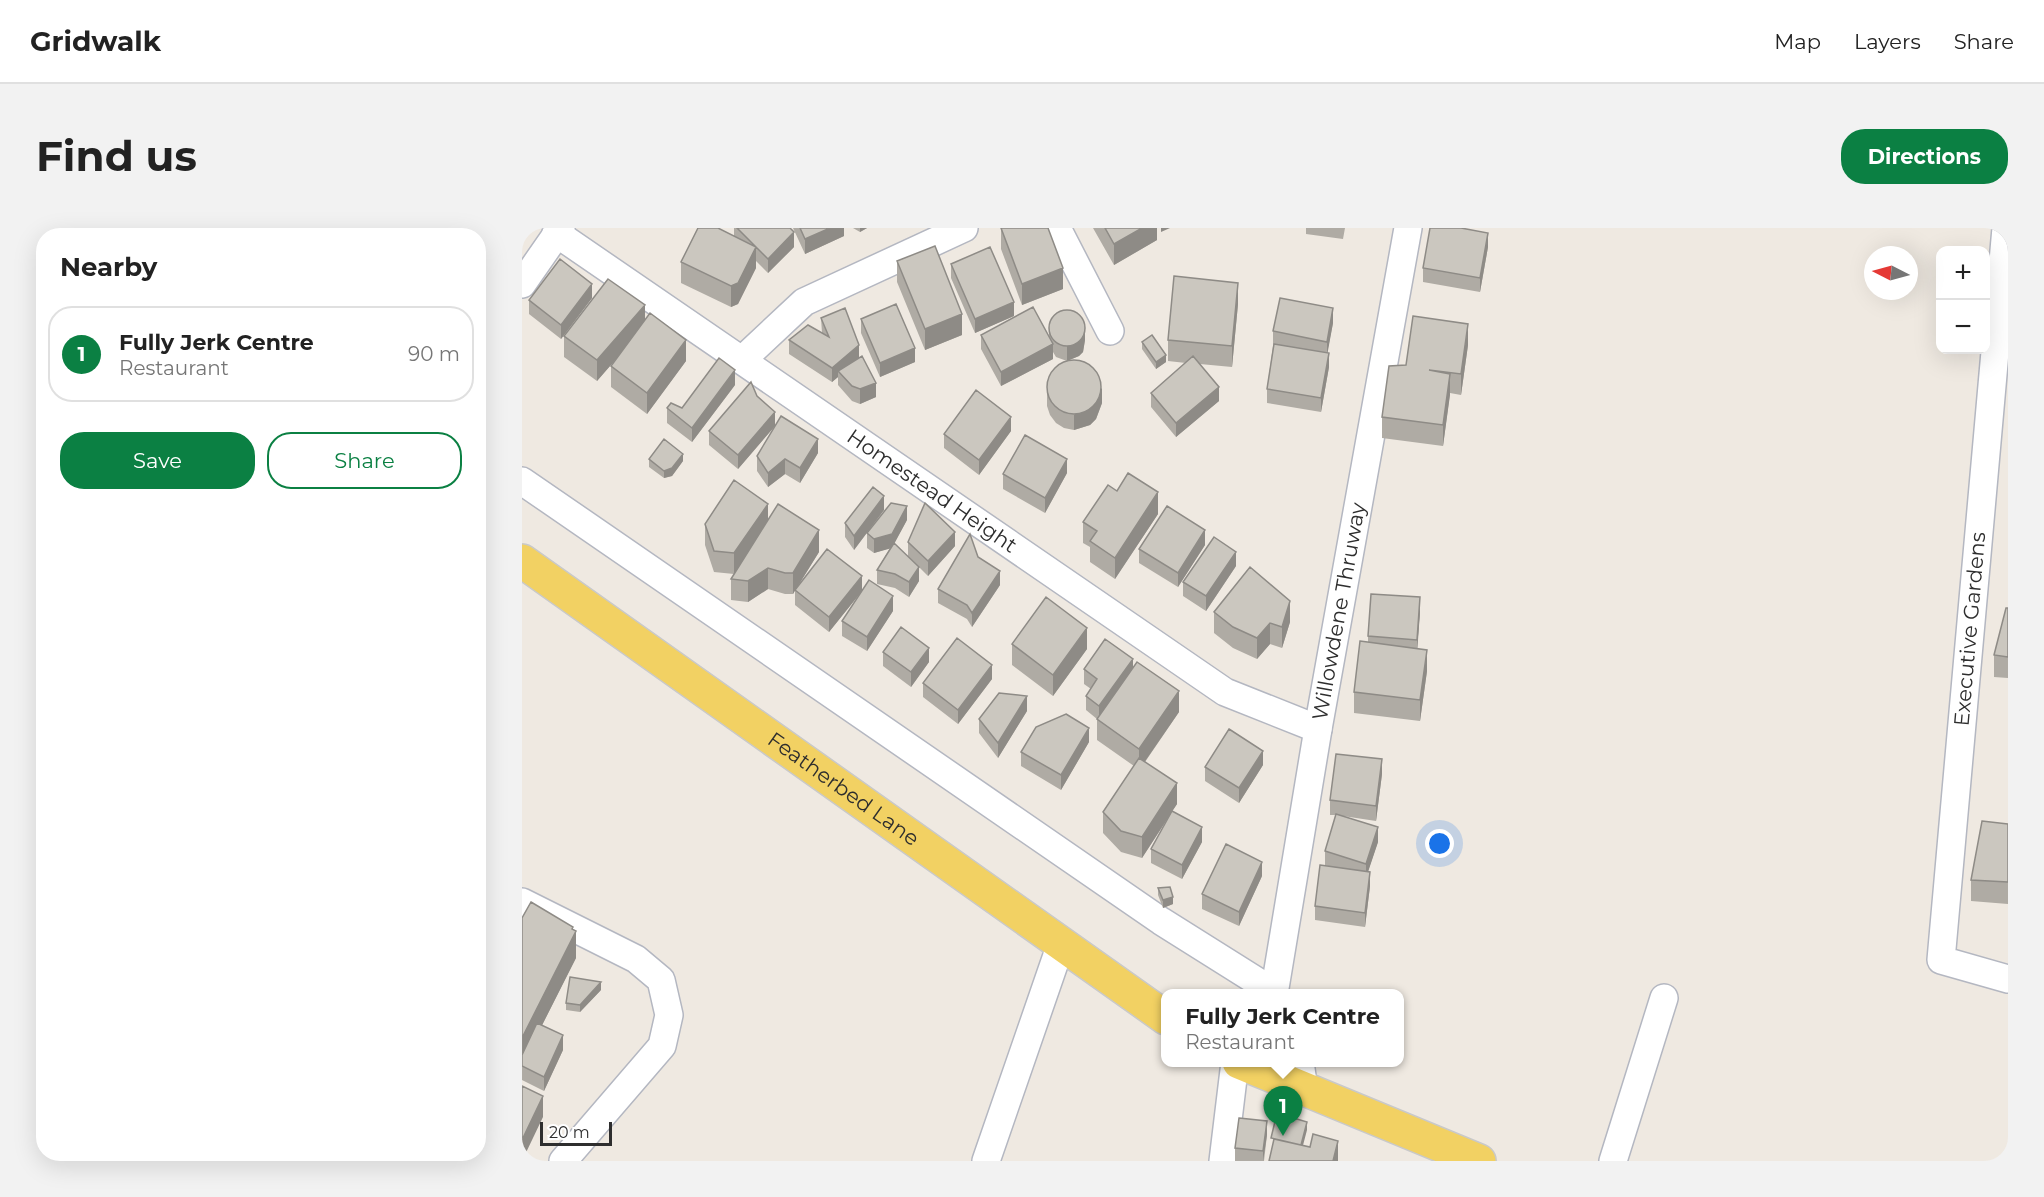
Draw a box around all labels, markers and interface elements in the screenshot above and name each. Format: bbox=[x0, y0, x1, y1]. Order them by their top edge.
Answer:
text: Gridwalk bbox=[30, 24, 161, 58]
text: Map bbox=[1774, 29, 1821, 54]
text: Layers bbox=[1854, 29, 1921, 54]
text: Share bbox=[1954, 29, 2014, 54]
button: Directions bbox=[1841, 129, 2008, 184]
text: Find us bbox=[36, 130, 197, 182]
north arrow bbox=[1864, 246, 1918, 300]
map controls bbox=[1936, 246, 1990, 354]
button: + bbox=[1936, 246, 1990, 300]
text: Nearby bbox=[60, 251, 157, 283]
button: − bbox=[1936, 300, 1990, 354]
text: Fully Jerk Centre bbox=[119, 329, 314, 356]
text: 1 bbox=[78, 342, 85, 366]
text: 90 m bbox=[408, 342, 460, 366]
text: Restaurant bbox=[119, 356, 229, 380]
street label: Homestead Height bbox=[842, 423, 1022, 558]
button: Save bbox=[60, 432, 255, 489]
button: Share bbox=[267, 432, 462, 489]
street label: Willowdene Thruway bbox=[1307, 500, 1371, 722]
street label: Executive Gardens bbox=[1949, 531, 1990, 727]
street label: Featherbed Lane bbox=[763, 726, 924, 851]
your location bbox=[1425, 829, 1454, 858]
popup bbox=[1161, 989, 1404, 1067]
text: Fully Jerk Centre bbox=[1185, 1003, 1380, 1030]
text: Restaurant bbox=[1185, 1030, 1295, 1054]
pin: 1 bbox=[1264, 1086, 1302, 1136]
scale bar bbox=[540, 1119, 612, 1146]
text: 20 m bbox=[549, 1123, 590, 1142]

